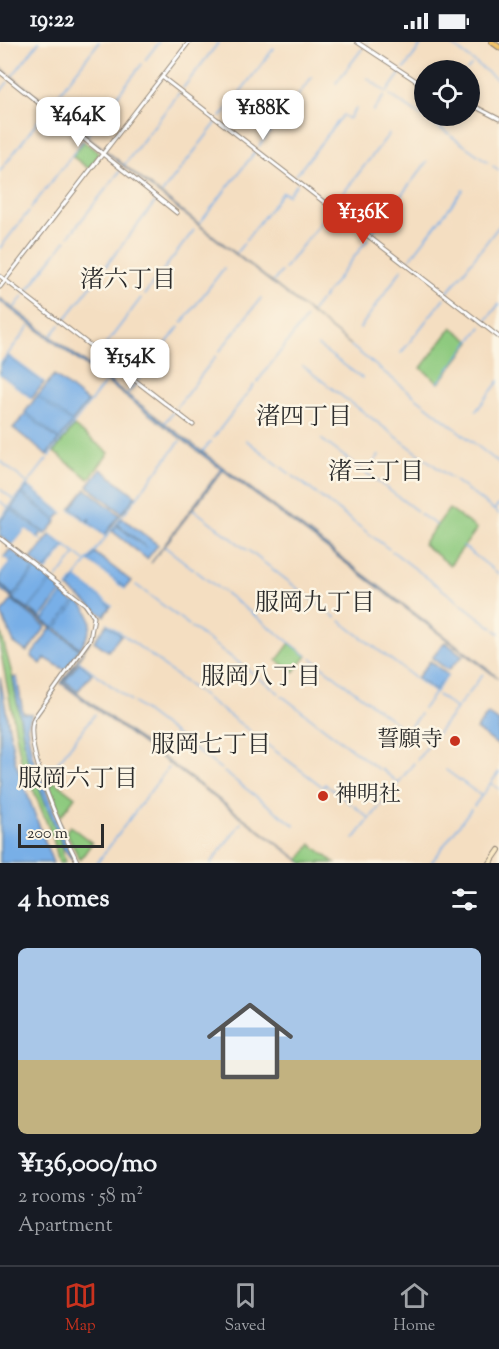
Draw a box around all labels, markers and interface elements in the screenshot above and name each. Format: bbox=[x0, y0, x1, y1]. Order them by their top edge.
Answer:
text: 19:22 bbox=[30, 5, 74, 37]
map controls bbox=[414, 60, 480, 126]
button: locate bbox=[414, 60, 480, 126]
pin: ¥188K bbox=[221, 90, 305, 141]
text: ¥188K bbox=[236, 95, 290, 124]
pin: ¥464K bbox=[36, 97, 120, 148]
text: ¥464K bbox=[50, 102, 106, 131]
pin: ¥136K bbox=[321, 194, 405, 245]
text: ¥136K bbox=[337, 199, 389, 228]
district label: 渚六丁目 bbox=[80, 264, 176, 298]
pin: ¥154K bbox=[88, 339, 172, 390]
text: ¥154K bbox=[104, 344, 156, 373]
district label: 渚四丁目 bbox=[256, 401, 352, 435]
district label: 渚三丁目 bbox=[328, 456, 424, 490]
district label: 服岡九丁目 bbox=[255, 587, 375, 621]
district label: 服岡八丁目 bbox=[201, 661, 321, 695]
place label: 誓願寺 bbox=[377, 725, 443, 757]
district label: 服岡七丁目 bbox=[151, 729, 271, 763]
marker: 誓願寺 bbox=[448, 734, 462, 748]
district label: 服岡六丁目 bbox=[18, 763, 138, 797]
place label: 神明社 bbox=[335, 780, 401, 812]
marker: 神明社 bbox=[316, 789, 330, 803]
scale bar bbox=[18, 821, 104, 848]
text: 200 m bbox=[27, 823, 68, 846]
text: 4 homes bbox=[18, 881, 109, 918]
icon: filters bbox=[448, 883, 481, 916]
icon: home bbox=[196, 987, 304, 1095]
text: ¥136,000/mo bbox=[18, 1146, 157, 1183]
text: 2 rooms · 58 m² bbox=[18, 1183, 143, 1212]
text: Apartment bbox=[18, 1212, 113, 1241]
tab: Map bbox=[64, 1279, 97, 1338]
tab: Saved bbox=[224, 1279, 266, 1338]
tab: Home bbox=[393, 1279, 435, 1338]

